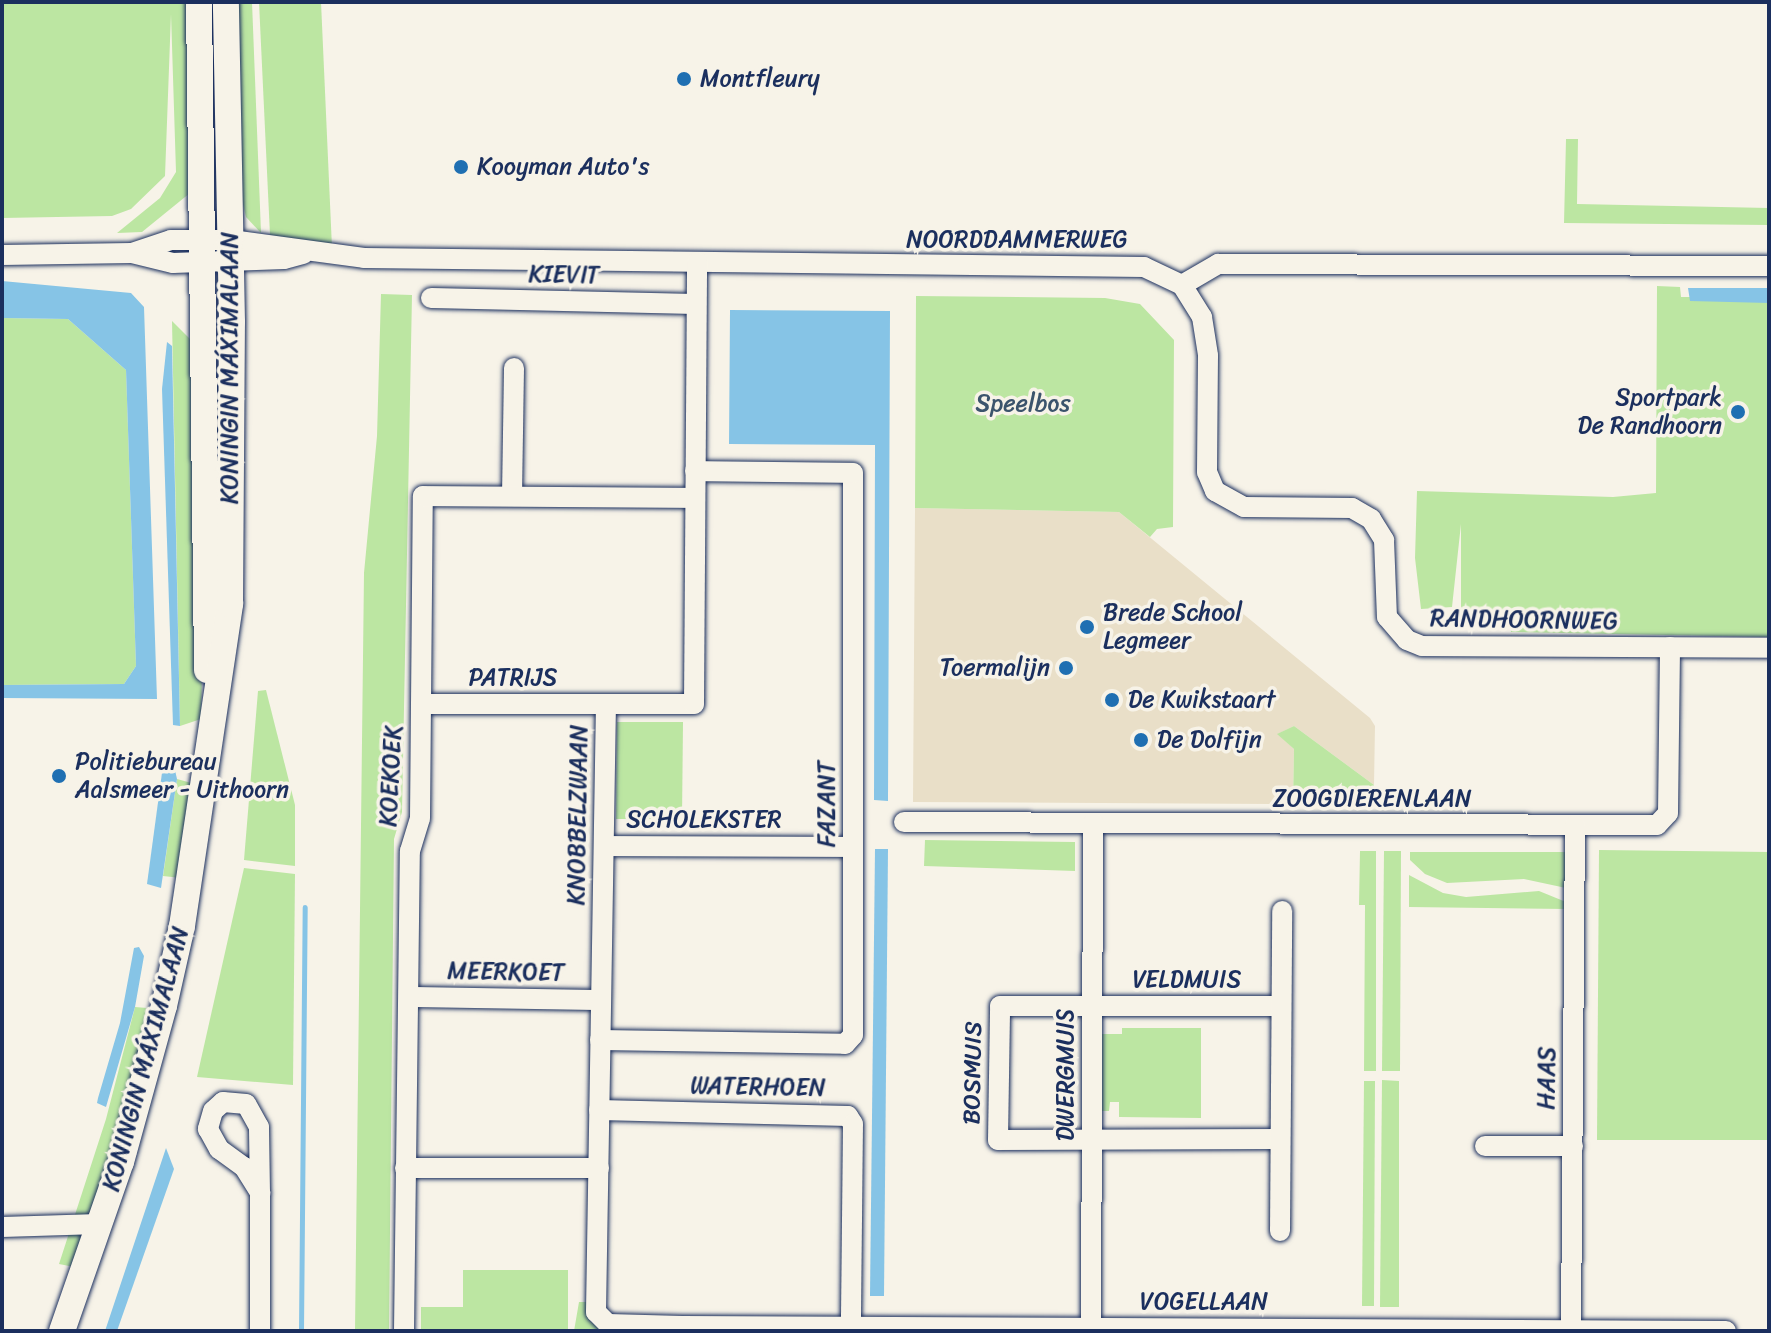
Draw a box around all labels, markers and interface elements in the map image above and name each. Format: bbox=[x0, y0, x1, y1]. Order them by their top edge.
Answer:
place label: Montfleury bbox=[700, 65, 820, 93]
marker: Montfleury bbox=[675, 70, 693, 88]
place label: Kooyman Auto's bbox=[477, 153, 650, 181]
marker: Kooyman Auto's bbox=[452, 158, 470, 176]
street label: NOORDDAMMERWEG bbox=[906, 226, 1128, 254]
street label: KONINGIN MÁXIMALAAN bbox=[216, 232, 244, 504]
street label: KIEVIT bbox=[528, 260, 600, 290]
place label: Sportpark De Randhoorn bbox=[1577, 384, 1722, 440]
park label: Speelbos bbox=[976, 390, 1070, 418]
marker: Sportpark De Randhoorn bbox=[1729, 403, 1747, 421]
place label: Brede School Legmeer bbox=[1103, 599, 1242, 655]
street label: RANDHOORNWEG bbox=[1430, 604, 1618, 636]
marker: Brede School Legmeer bbox=[1078, 618, 1096, 636]
place label: Toermalijn bbox=[940, 654, 1050, 682]
marker: Toermalijn bbox=[1057, 659, 1075, 677]
street label: PATRIJS bbox=[469, 664, 557, 692]
place label: De Kwikstaart bbox=[1128, 686, 1275, 714]
marker: De Kwikstaart bbox=[1103, 691, 1121, 709]
street label: KNOBBELZWAAN bbox=[562, 724, 594, 906]
street label: KOEKOEK bbox=[374, 725, 408, 827]
place label: De Dolfijn bbox=[1157, 726, 1262, 754]
marker: De Dolfijn bbox=[1132, 731, 1150, 749]
place label: Politiebureau Aalsmeer - Uithoorn bbox=[75, 748, 289, 804]
street label: FAZANT bbox=[813, 761, 841, 847]
marker: Politiebureau Aalsmeer - Uithoorn bbox=[50, 767, 68, 785]
street label: ZOOGDIERENLAAN bbox=[1272, 785, 1472, 813]
street label: SCHOLEKSTER bbox=[626, 806, 782, 834]
street label: KONINGIN MÁXIMALAAN bbox=[97, 924, 195, 1194]
street label: MEERKOET bbox=[447, 957, 565, 987]
street label: VELDMUIS bbox=[1132, 966, 1242, 994]
street label: DWERGMUIS bbox=[1052, 1009, 1080, 1141]
street label: BOSMUIS bbox=[958, 1021, 988, 1125]
street label: HAAS bbox=[1532, 1046, 1562, 1110]
street label: WATERHOEN bbox=[690, 1071, 826, 1103]
street label: VOGELLAAN bbox=[1140, 1288, 1268, 1316]

